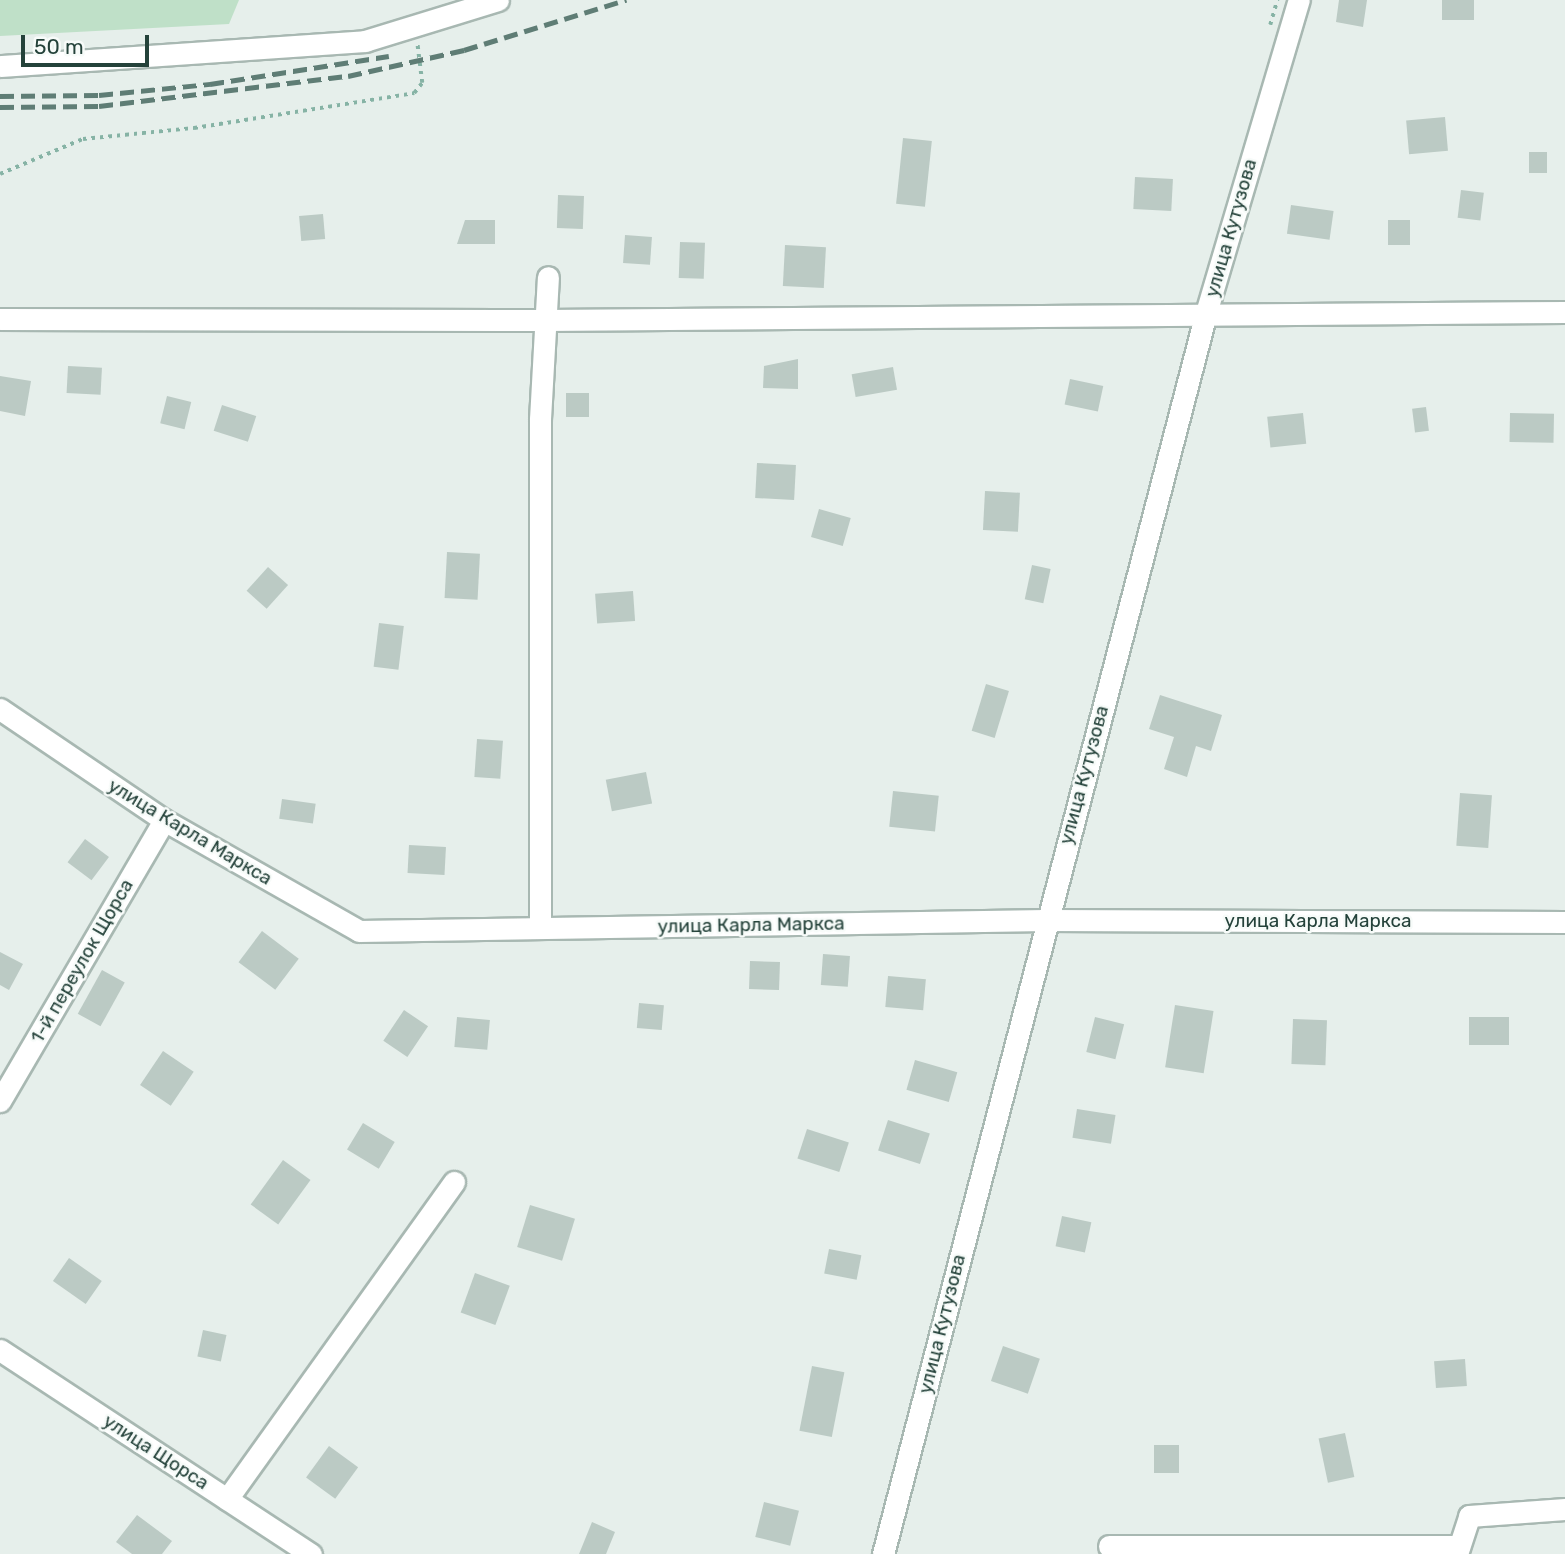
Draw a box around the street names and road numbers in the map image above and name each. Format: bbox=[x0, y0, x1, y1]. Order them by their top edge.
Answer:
street label: улица Кутузова bbox=[1200, 156, 1262, 300]
street label: улица Кутузова bbox=[1055, 703, 1113, 847]
street label: улица Карла Маркса bbox=[104, 774, 276, 890]
street label: 1-й переулок Щорса bbox=[26, 875, 138, 1047]
street label: улица Карла Маркса bbox=[1225, 910, 1411, 932]
street label: улица Карла Маркса bbox=[657, 912, 845, 938]
street label: улица Кутузова bbox=[914, 1252, 970, 1396]
street label: улица Щорса bbox=[99, 1409, 213, 1495]

